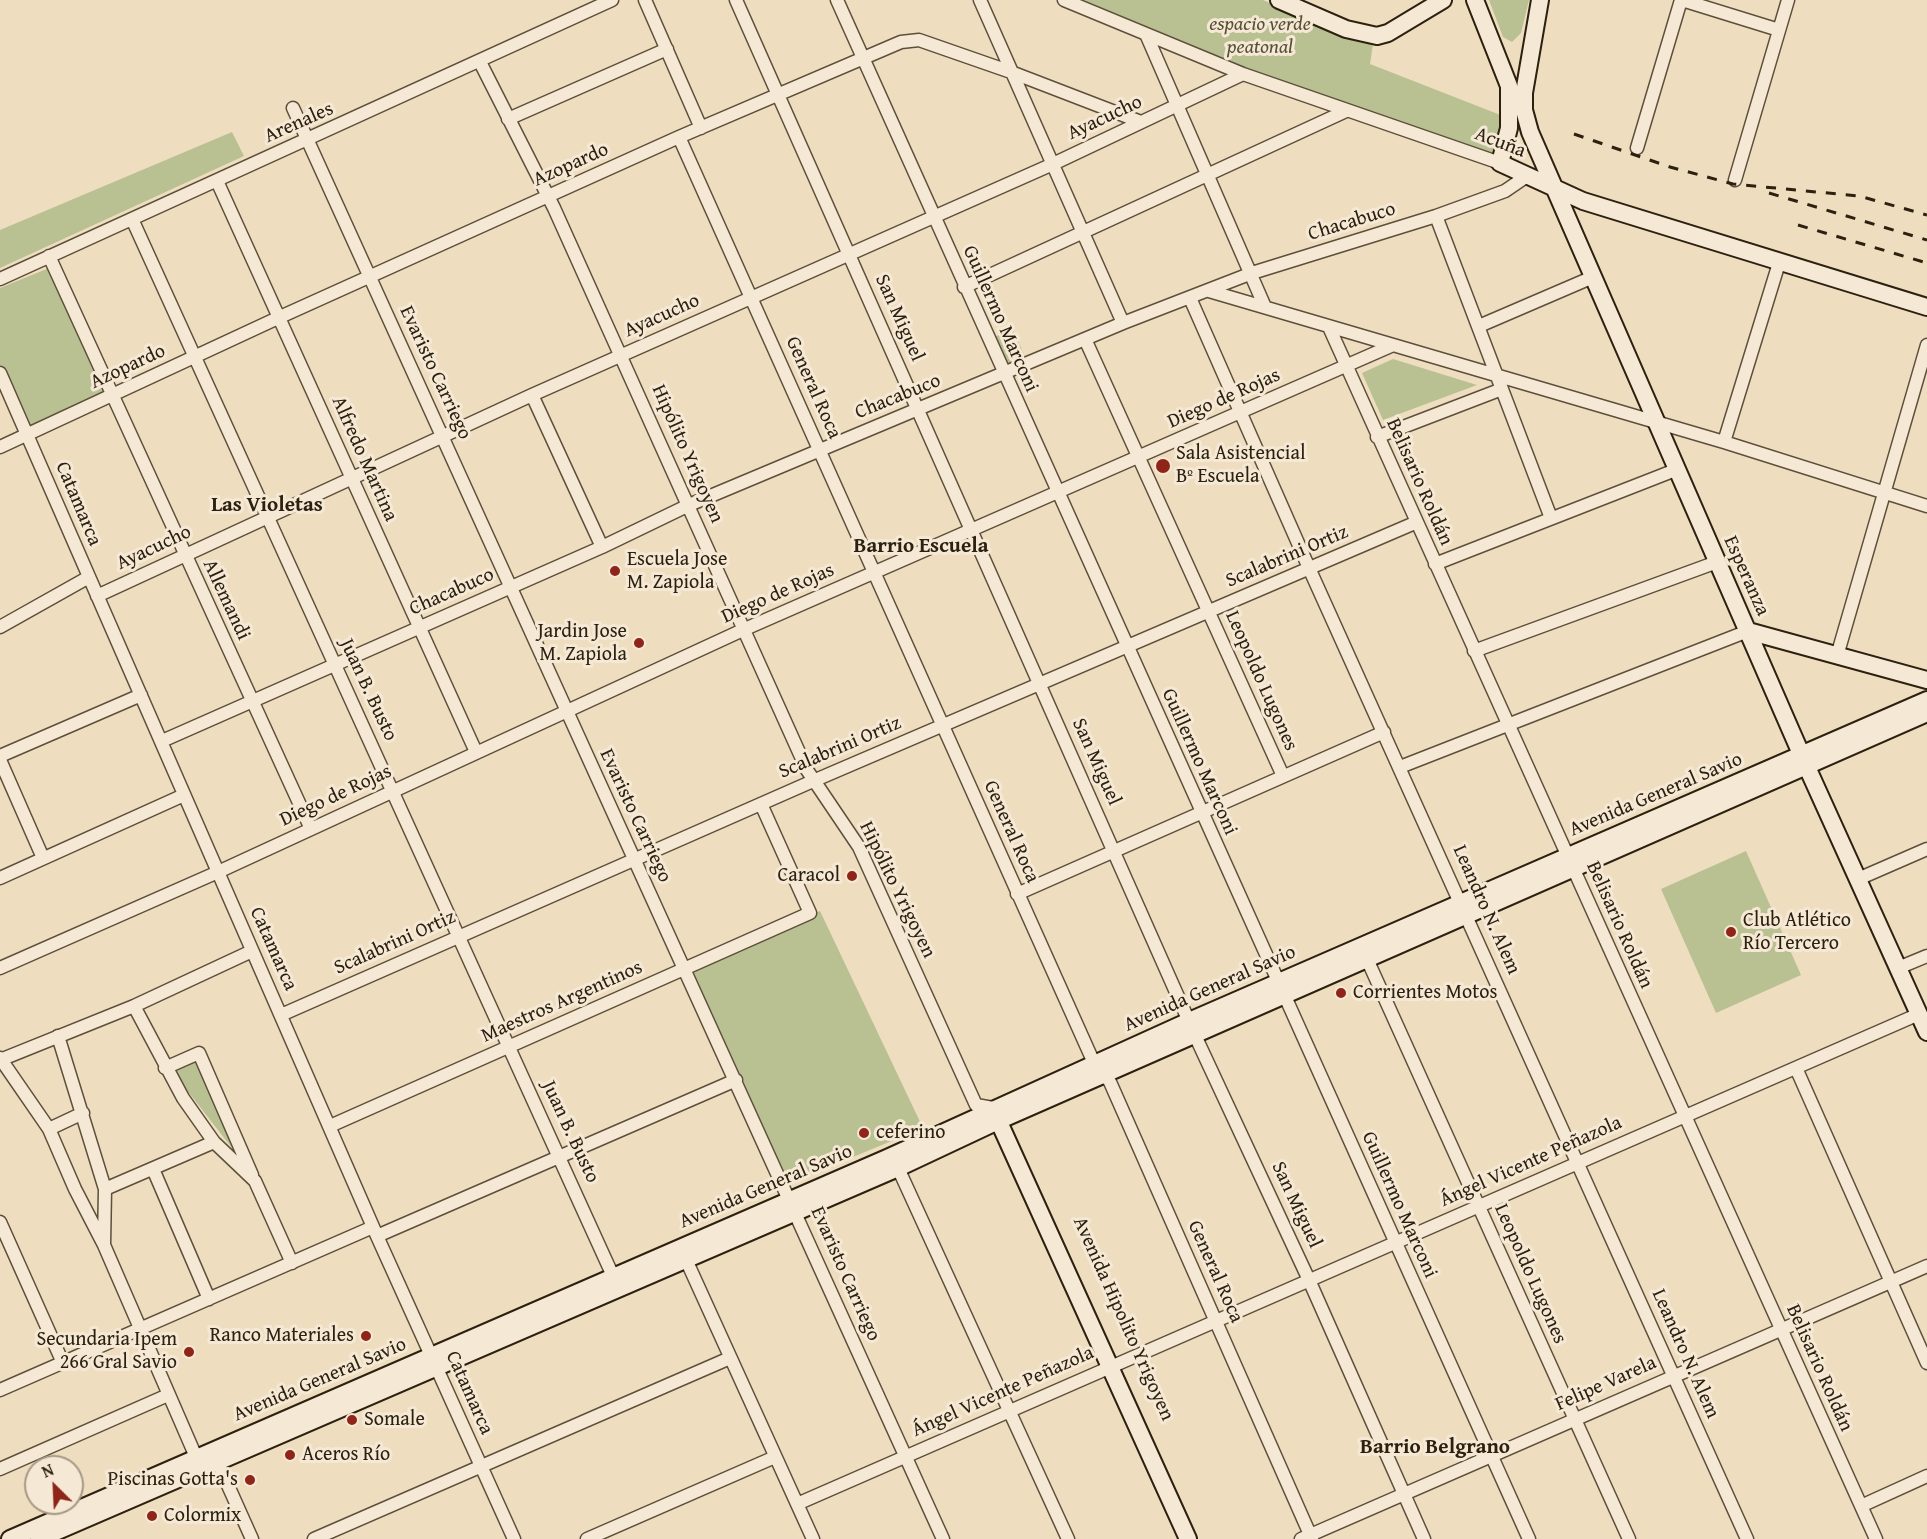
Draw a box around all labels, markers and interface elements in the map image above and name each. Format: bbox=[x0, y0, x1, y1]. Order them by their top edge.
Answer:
park label: espacio verde peatonal bbox=[1209, 13, 1311, 60]
street label: Ayacucho bbox=[1064, 90, 1146, 146]
street label: Arenales bbox=[261, 97, 337, 149]
street label: Acuña bbox=[1471, 122, 1529, 164]
street label: Azopardo bbox=[529, 138, 613, 192]
street label: Chacabuco bbox=[1305, 197, 1399, 247]
street label: Guillermo Marconi bbox=[957, 242, 1043, 396]
street label: San Miguel bbox=[869, 271, 929, 365]
street label: Ayacucho bbox=[621, 289, 703, 343]
street label: Evaristo Carriego bbox=[394, 302, 476, 444]
street label: General Roca bbox=[780, 333, 846, 443]
street label: Azopardo bbox=[87, 339, 169, 395]
street label: Diego de Rojas bbox=[1164, 364, 1284, 434]
street label: Chacabuco bbox=[852, 369, 944, 425]
street label: Hipólito Yrigoyen bbox=[646, 381, 728, 527]
street label: Alfredo Martina bbox=[326, 393, 402, 525]
street label: Belisario Roldán bbox=[1380, 415, 1458, 549]
place label: Sala Asistencial Bº Escuela bbox=[1176, 442, 1306, 489]
marker: Sala Asistencial Bº Escuela bbox=[1154, 457, 1172, 475]
street label: Catamarca bbox=[50, 458, 106, 550]
district label: Las Violetas bbox=[211, 493, 323, 519]
street label: Ayacucho bbox=[113, 520, 195, 576]
street label: Scalabrini Ortiz bbox=[1222, 520, 1352, 594]
street label: Esperanza bbox=[1718, 532, 1774, 620]
district label: Barrio Escuela bbox=[854, 534, 988, 560]
place label: Escuela Jose M. Zapiola bbox=[627, 548, 727, 595]
street label: Allemandi bbox=[197, 556, 255, 644]
street label: Diego de Rojas bbox=[718, 559, 838, 629]
street label: Chacabuco bbox=[406, 563, 498, 621]
marker: Escuela Jose M. Zapiola bbox=[608, 564, 622, 578]
street label: Leopoldo Lugones bbox=[1219, 607, 1303, 755]
place label: Jardin Jose M. Zapiola bbox=[537, 620, 627, 667]
street label: Juan B. Busto bbox=[334, 635, 402, 745]
marker: Jardin Jose M. Zapiola bbox=[632, 636, 646, 650]
street label: Guillermo Marconi bbox=[1156, 685, 1242, 839]
street label: Scalabrini Ortiz bbox=[775, 711, 905, 785]
street label: San Miguel bbox=[1066, 715, 1126, 809]
street label: Evaristo Carriego bbox=[594, 745, 676, 887]
street label: Avenida General Savio bbox=[1566, 748, 1746, 842]
street label: Diego de Rojas bbox=[276, 760, 396, 832]
street label: General Roca bbox=[978, 777, 1044, 887]
street label: Hipólito Yrigoyen bbox=[854, 818, 940, 962]
street label: Leandro N. Alem bbox=[1447, 842, 1525, 978]
street label: Belisario Roldán bbox=[1580, 858, 1658, 992]
place label: Caracol bbox=[777, 864, 840, 888]
marker: Caracol bbox=[845, 869, 859, 883]
street label: Catamarca bbox=[244, 904, 302, 994]
street label: Scalabrini Ortiz bbox=[331, 906, 459, 980]
place label: Club Atlético Río Tercero bbox=[1743, 909, 1851, 956]
marker: Club Atlético Río Tercero bbox=[1724, 925, 1738, 939]
street label: Avenida General Savio bbox=[1120, 940, 1300, 1038]
street label: Maestros Argentinos bbox=[478, 956, 646, 1048]
place label: Corrientes Motos bbox=[1353, 981, 1497, 1005]
marker: Corrientes Motos bbox=[1334, 986, 1348, 1000]
street label: Juan B. Busto bbox=[536, 1077, 604, 1187]
street label: Ángel Vicente Peñazola bbox=[1436, 1111, 1626, 1213]
place label: ceferino bbox=[876, 1121, 945, 1145]
marker: ceferino bbox=[857, 1126, 871, 1140]
street label: Guillermo Marconi bbox=[1356, 1128, 1442, 1282]
street label: Avenida General Savio bbox=[676, 1140, 856, 1234]
street label: San Miguel bbox=[1266, 1158, 1326, 1252]
street label: Leopoldo Lugones bbox=[1488, 1200, 1572, 1348]
street label: Evaristo Carriego bbox=[805, 1203, 885, 1345]
street label: Avenida Hipolito Yrigoyen bbox=[1067, 1213, 1179, 1425]
street label: General Roca bbox=[1182, 1217, 1248, 1327]
street label: Leandro N. Alem bbox=[1646, 1286, 1724, 1422]
street label: Belisario Roldán bbox=[1780, 1301, 1858, 1435]
place label: Ranco Materiales bbox=[210, 1324, 354, 1348]
place label: Secundaria Ipem 266 Gral Savio bbox=[36, 1328, 177, 1375]
marker: Ranco Materiales bbox=[359, 1329, 373, 1343]
street label: Avenida General Savio bbox=[230, 1333, 410, 1427]
street label: Ángel Vicente Peñazola bbox=[908, 1341, 1098, 1443]
marker: Secundaria Ipem 266 Gral Savio bbox=[182, 1345, 196, 1359]
street label: Catamarca bbox=[440, 1348, 498, 1438]
street label: Felipe Varela bbox=[1552, 1351, 1660, 1417]
place label: Somale bbox=[364, 1408, 425, 1432]
marker: Somale bbox=[345, 1413, 359, 1427]
district label: Barrio Belgrano bbox=[1360, 1435, 1510, 1461]
place label: Aceros Río bbox=[302, 1443, 390, 1467]
marker: Aceros Río bbox=[283, 1448, 297, 1462]
north arrow bbox=[24, 1455, 84, 1515]
text: N bbox=[38, 1457, 57, 1484]
place label: Piscinas Gotta's bbox=[108, 1468, 238, 1492]
marker: Piscinas Gotta's bbox=[243, 1473, 257, 1487]
place label: Colormix bbox=[164, 1504, 241, 1528]
marker: Colormix bbox=[145, 1509, 159, 1523]

